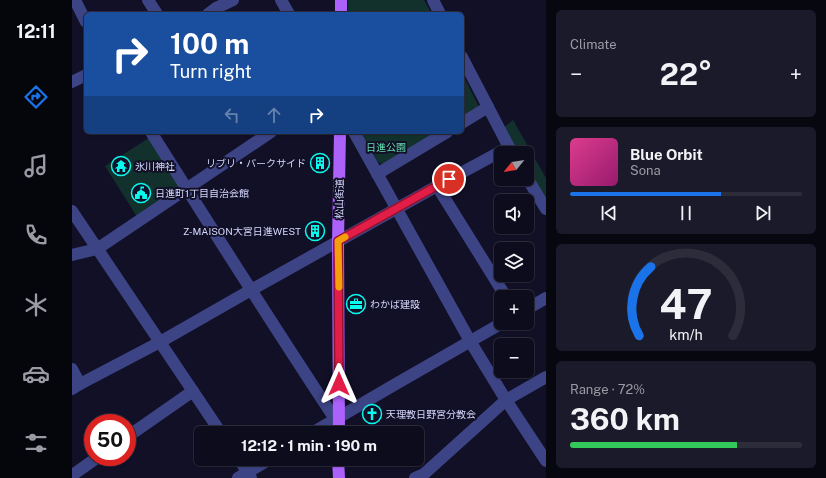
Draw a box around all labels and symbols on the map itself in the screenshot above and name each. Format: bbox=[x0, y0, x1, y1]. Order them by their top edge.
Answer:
park label: 日進公園 bbox=[366, 141, 406, 153]
north arrow bbox=[494, 146, 534, 186]
building icon: リブリ・パークサイド bbox=[309, 152, 331, 174]
temple icon: 氷川神社 bbox=[110, 155, 132, 177]
place label: リブリ・パークサイド bbox=[206, 157, 306, 169]
place label: 氷川神社 bbox=[135, 160, 175, 172]
pin bbox=[432, 162, 466, 196]
street label: 松山街道 bbox=[333, 179, 345, 219]
public building icon: 日進町1丁目自治会館 bbox=[130, 182, 152, 204]
place label: 日進町1丁目自治会館 bbox=[155, 187, 249, 199]
building icon: Z-MAISON大宮日進WEST bbox=[304, 220, 326, 242]
place label: Z-MAISON大宮日進WEST bbox=[183, 225, 301, 237]
office icon: わかば建設 bbox=[345, 293, 367, 315]
place label: わかば建設 bbox=[370, 298, 420, 310]
position arrow bbox=[318, 363, 360, 405]
church icon: 天理教日野宮分教会 bbox=[361, 403, 383, 425]
place label: 天理教日野宮分教会 bbox=[386, 408, 476, 420]
speed limit sign: 50 bbox=[84, 414, 136, 466]

